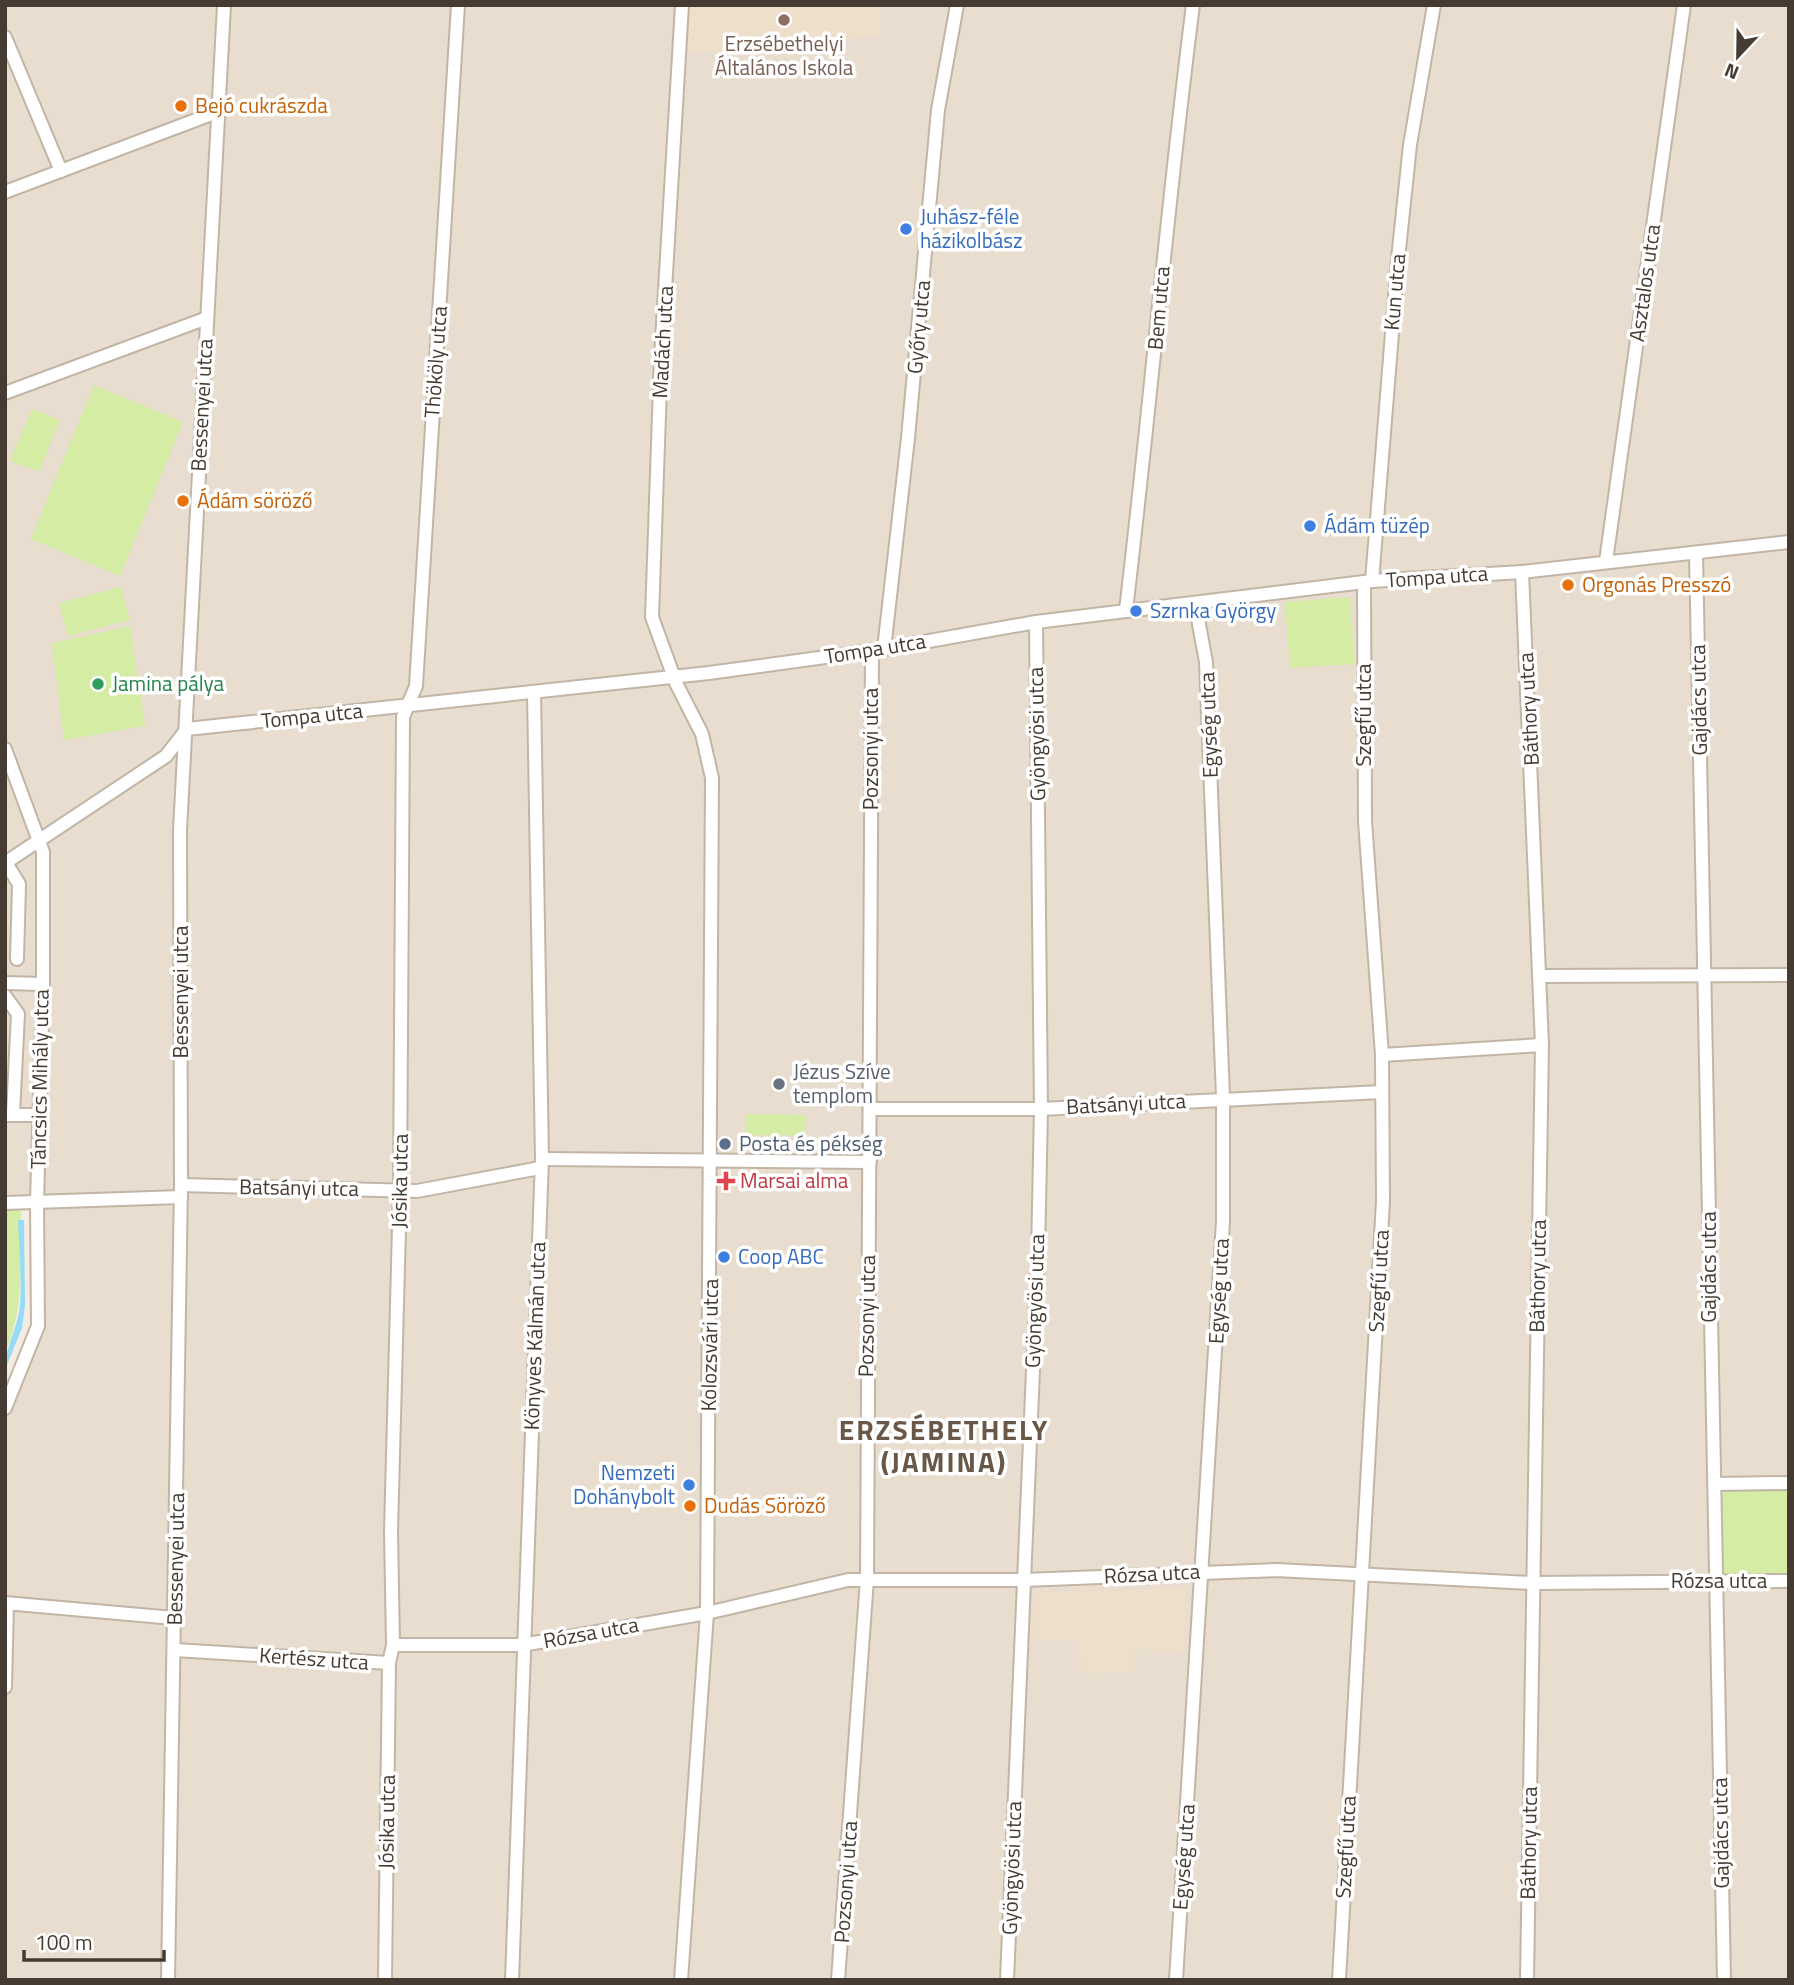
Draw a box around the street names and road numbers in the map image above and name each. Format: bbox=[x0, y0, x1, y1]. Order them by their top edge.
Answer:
street label: Asztalos utca bbox=[1620, 222, 1668, 344]
street label: Kun utca bbox=[1375, 252, 1413, 332]
street label: Bem utca bbox=[1138, 264, 1178, 351]
street label: Győry utca bbox=[898, 278, 938, 375]
street label: Madách utca bbox=[643, 284, 681, 399]
street label: Thököly utca bbox=[415, 304, 455, 419]
street label: Bessenyei utca bbox=[182, 337, 220, 472]
street label: Tompa utca bbox=[1385, 556, 1489, 596]
street label: Tompa utca bbox=[822, 624, 928, 672]
street label: Gajdács utca bbox=[1681, 644, 1715, 756]
street label: Báthory utca bbox=[1509, 651, 1547, 767]
street label: Szegfű utca bbox=[1347, 663, 1379, 767]
street label: Gyöngyösi utca bbox=[1019, 666, 1053, 801]
street label: Egység utca bbox=[1190, 671, 1226, 779]
street label: Pozsonyi utca bbox=[854, 687, 886, 810]
street label: Tompa utca bbox=[259, 694, 365, 736]
street label: Bessenyei utca bbox=[164, 925, 196, 1058]
street label: Táncsics Mihály utca bbox=[21, 988, 57, 1169]
street label: Batsányi utca bbox=[1065, 1084, 1187, 1122]
street label: Jósika utca bbox=[382, 1133, 416, 1229]
street label: Batsányi utca bbox=[239, 1170, 360, 1204]
street label: Gajdács utca bbox=[1692, 1211, 1724, 1323]
street label: Báthory utca bbox=[1520, 1219, 1554, 1333]
street label: Szegfű utca bbox=[1359, 1228, 1397, 1333]
street label: Gyöngyösi utca bbox=[1016, 1233, 1052, 1369]
street label: Egység utca bbox=[1199, 1237, 1237, 1345]
street label: Könyves Kálmán utca bbox=[515, 1241, 553, 1431]
street label: Pozsonyi utca bbox=[849, 1254, 883, 1378]
street label: Kolozsvári utca bbox=[692, 1278, 726, 1412]
street label: Bessenyei utca bbox=[158, 1492, 192, 1626]
street label: Rózsa utca bbox=[1103, 1554, 1201, 1592]
street label: Rózsa utca bbox=[1671, 1564, 1768, 1596]
street label: Rózsa utca bbox=[541, 1608, 642, 1656]
street label: Kertész utca bbox=[258, 1638, 370, 1678]
street label: Jósika utca bbox=[369, 1774, 403, 1870]
street label: Gajdács utca bbox=[1703, 1777, 1737, 1889]
street label: Báthory utca bbox=[1511, 1786, 1545, 1900]
street label: Szegfű utca bbox=[1326, 1794, 1364, 1899]
street label: Gyöngyösi utca bbox=[993, 1800, 1029, 1936]
street label: Egység utca bbox=[1163, 1802, 1203, 1911]
street label: Pozsonyi utca bbox=[825, 1819, 865, 1944]

